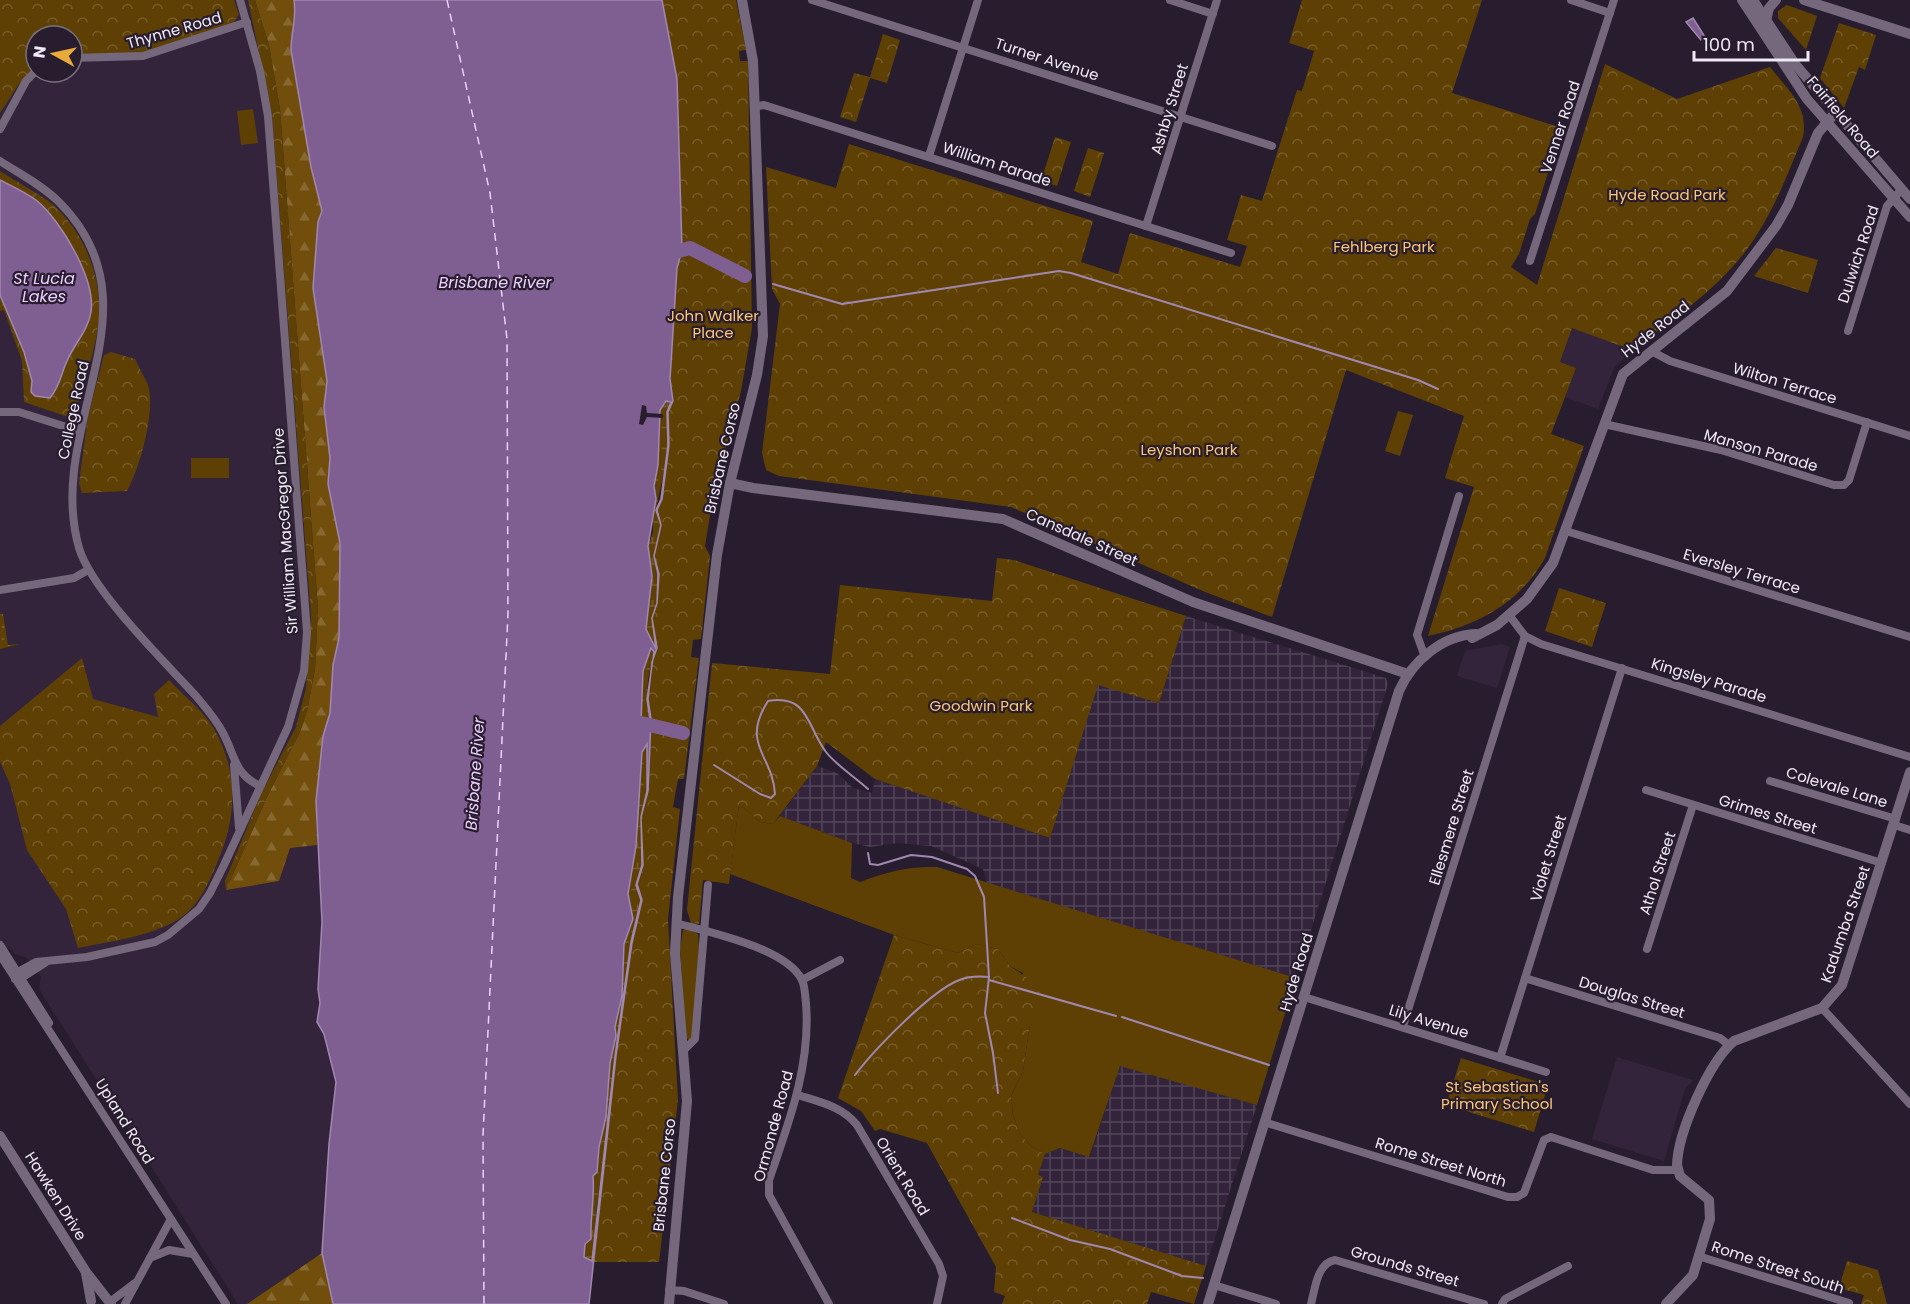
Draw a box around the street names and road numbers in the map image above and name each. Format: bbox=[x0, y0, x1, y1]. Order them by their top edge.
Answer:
street label: Thynne Road bbox=[124, 6, 224, 54]
street label: Turner Avenue bbox=[992, 32, 1102, 86]
street label: Ashby Street bbox=[1145, 61, 1193, 157]
street label: Fairfield Road bbox=[1802, 71, 1884, 163]
street label: Venner Road bbox=[1535, 78, 1585, 176]
street label: William Parade bbox=[940, 137, 1054, 191]
street label: Dulwich Road bbox=[1832, 202, 1884, 306]
street label: Hyde Road bbox=[1617, 296, 1693, 362]
street label: Wilton Terrace bbox=[1730, 357, 1840, 409]
street label: College Road bbox=[52, 359, 94, 461]
street label: Brisbane Corso bbox=[699, 400, 745, 516]
street label: Manson Parade bbox=[1702, 424, 1820, 476]
street label: Sir William MacGregor Drive bbox=[267, 427, 303, 635]
street label: Cansdale Street bbox=[1023, 503, 1141, 571]
street label: Eversley Terrace bbox=[1681, 543, 1803, 599]
street label: Kingsley Parade bbox=[1649, 652, 1769, 708]
street label: Colevale Lane bbox=[1784, 762, 1890, 812]
street label: Ellesmere Street bbox=[1423, 767, 1479, 887]
street label: Grimes Street bbox=[1716, 789, 1820, 839]
street label: Violet Street bbox=[1525, 812, 1571, 904]
street label: Athol Street bbox=[1634, 829, 1680, 917]
street label: Kadumba Street bbox=[1815, 863, 1875, 985]
street label: Hyde Road bbox=[1274, 930, 1318, 1014]
street label: Douglas Street bbox=[1577, 971, 1687, 1023]
street label: Lily Avenue bbox=[1386, 999, 1472, 1043]
street label: Ormonde Road bbox=[748, 1068, 798, 1184]
street label: Upland Road bbox=[90, 1074, 160, 1168]
street label: Brisbane Corso bbox=[648, 1117, 680, 1233]
street label: Rome Street North bbox=[1373, 1132, 1509, 1192]
street label: Orient Road bbox=[871, 1133, 935, 1219]
street label: Hawken Drive bbox=[20, 1148, 92, 1244]
street label: Rome Street South bbox=[1709, 1236, 1847, 1298]
street label: Grounds Street bbox=[1348, 1240, 1462, 1292]

